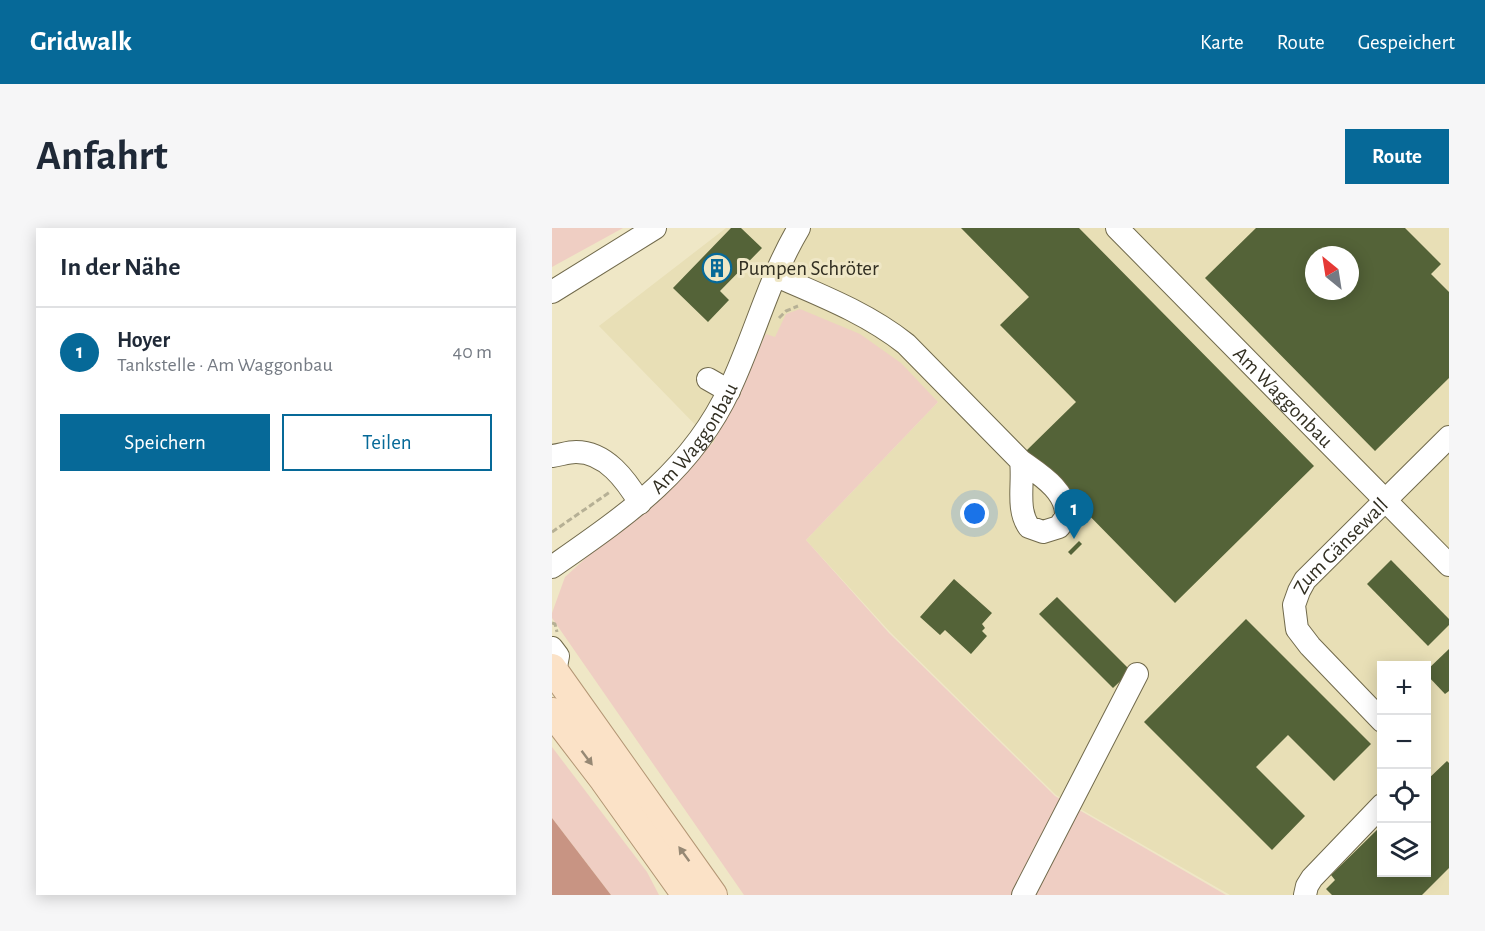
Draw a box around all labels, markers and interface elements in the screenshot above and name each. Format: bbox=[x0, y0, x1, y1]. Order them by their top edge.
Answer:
text: Gridwalk bbox=[30, 28, 132, 56]
text: Karte bbox=[1200, 32, 1244, 53]
text: Route bbox=[1277, 32, 1325, 53]
text: Gespeichert bbox=[1358, 32, 1455, 53]
button: Route bbox=[1345, 129, 1449, 184]
text: Anfahrt bbox=[36, 135, 168, 177]
north arrow bbox=[1305, 246, 1359, 300]
building icon: Pumpen Schröter bbox=[701, 252, 733, 284]
text: In der Nähe bbox=[60, 254, 180, 280]
place label: Pumpen Schröter bbox=[738, 258, 879, 279]
text: Hoyer bbox=[117, 329, 170, 351]
text: 1 bbox=[76, 342, 83, 362]
text: 40 m bbox=[453, 342, 492, 362]
street label: Am Waggonbau bbox=[1229, 343, 1337, 452]
text: Tankstelle · Am Waggonbau bbox=[117, 355, 333, 375]
street label: Am Waggonbau bbox=[647, 380, 742, 498]
button: Speichern bbox=[60, 414, 270, 471]
button: Teilen bbox=[282, 414, 492, 471]
pin: 1 bbox=[1054, 490, 1094, 539]
street label: Zum Gänsewall bbox=[1290, 494, 1392, 597]
your location bbox=[960, 499, 989, 528]
map controls bbox=[1377, 661, 1431, 877]
button: + bbox=[1377, 661, 1431, 715]
button: − bbox=[1377, 715, 1431, 769]
one-way arrow bbox=[581, 751, 593, 766]
button: locate bbox=[1377, 769, 1431, 823]
button: layers bbox=[1377, 823, 1431, 877]
one-way arrow bbox=[678, 846, 690, 861]

